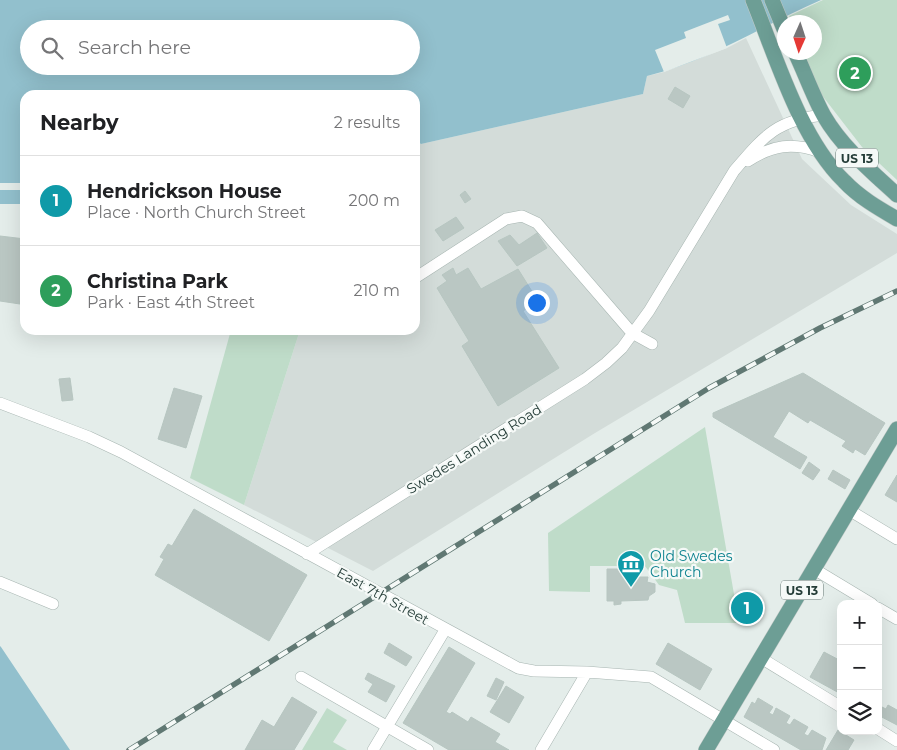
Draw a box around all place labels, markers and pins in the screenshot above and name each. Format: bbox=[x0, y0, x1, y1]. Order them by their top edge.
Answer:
pin: 2 bbox=[839, 54, 871, 92]
place label: Old Swedes Church bbox=[650, 547, 733, 581]
museum icon: Old Swedes Church bbox=[616, 549, 646, 588]
pin: 1 bbox=[731, 589, 763, 627]

